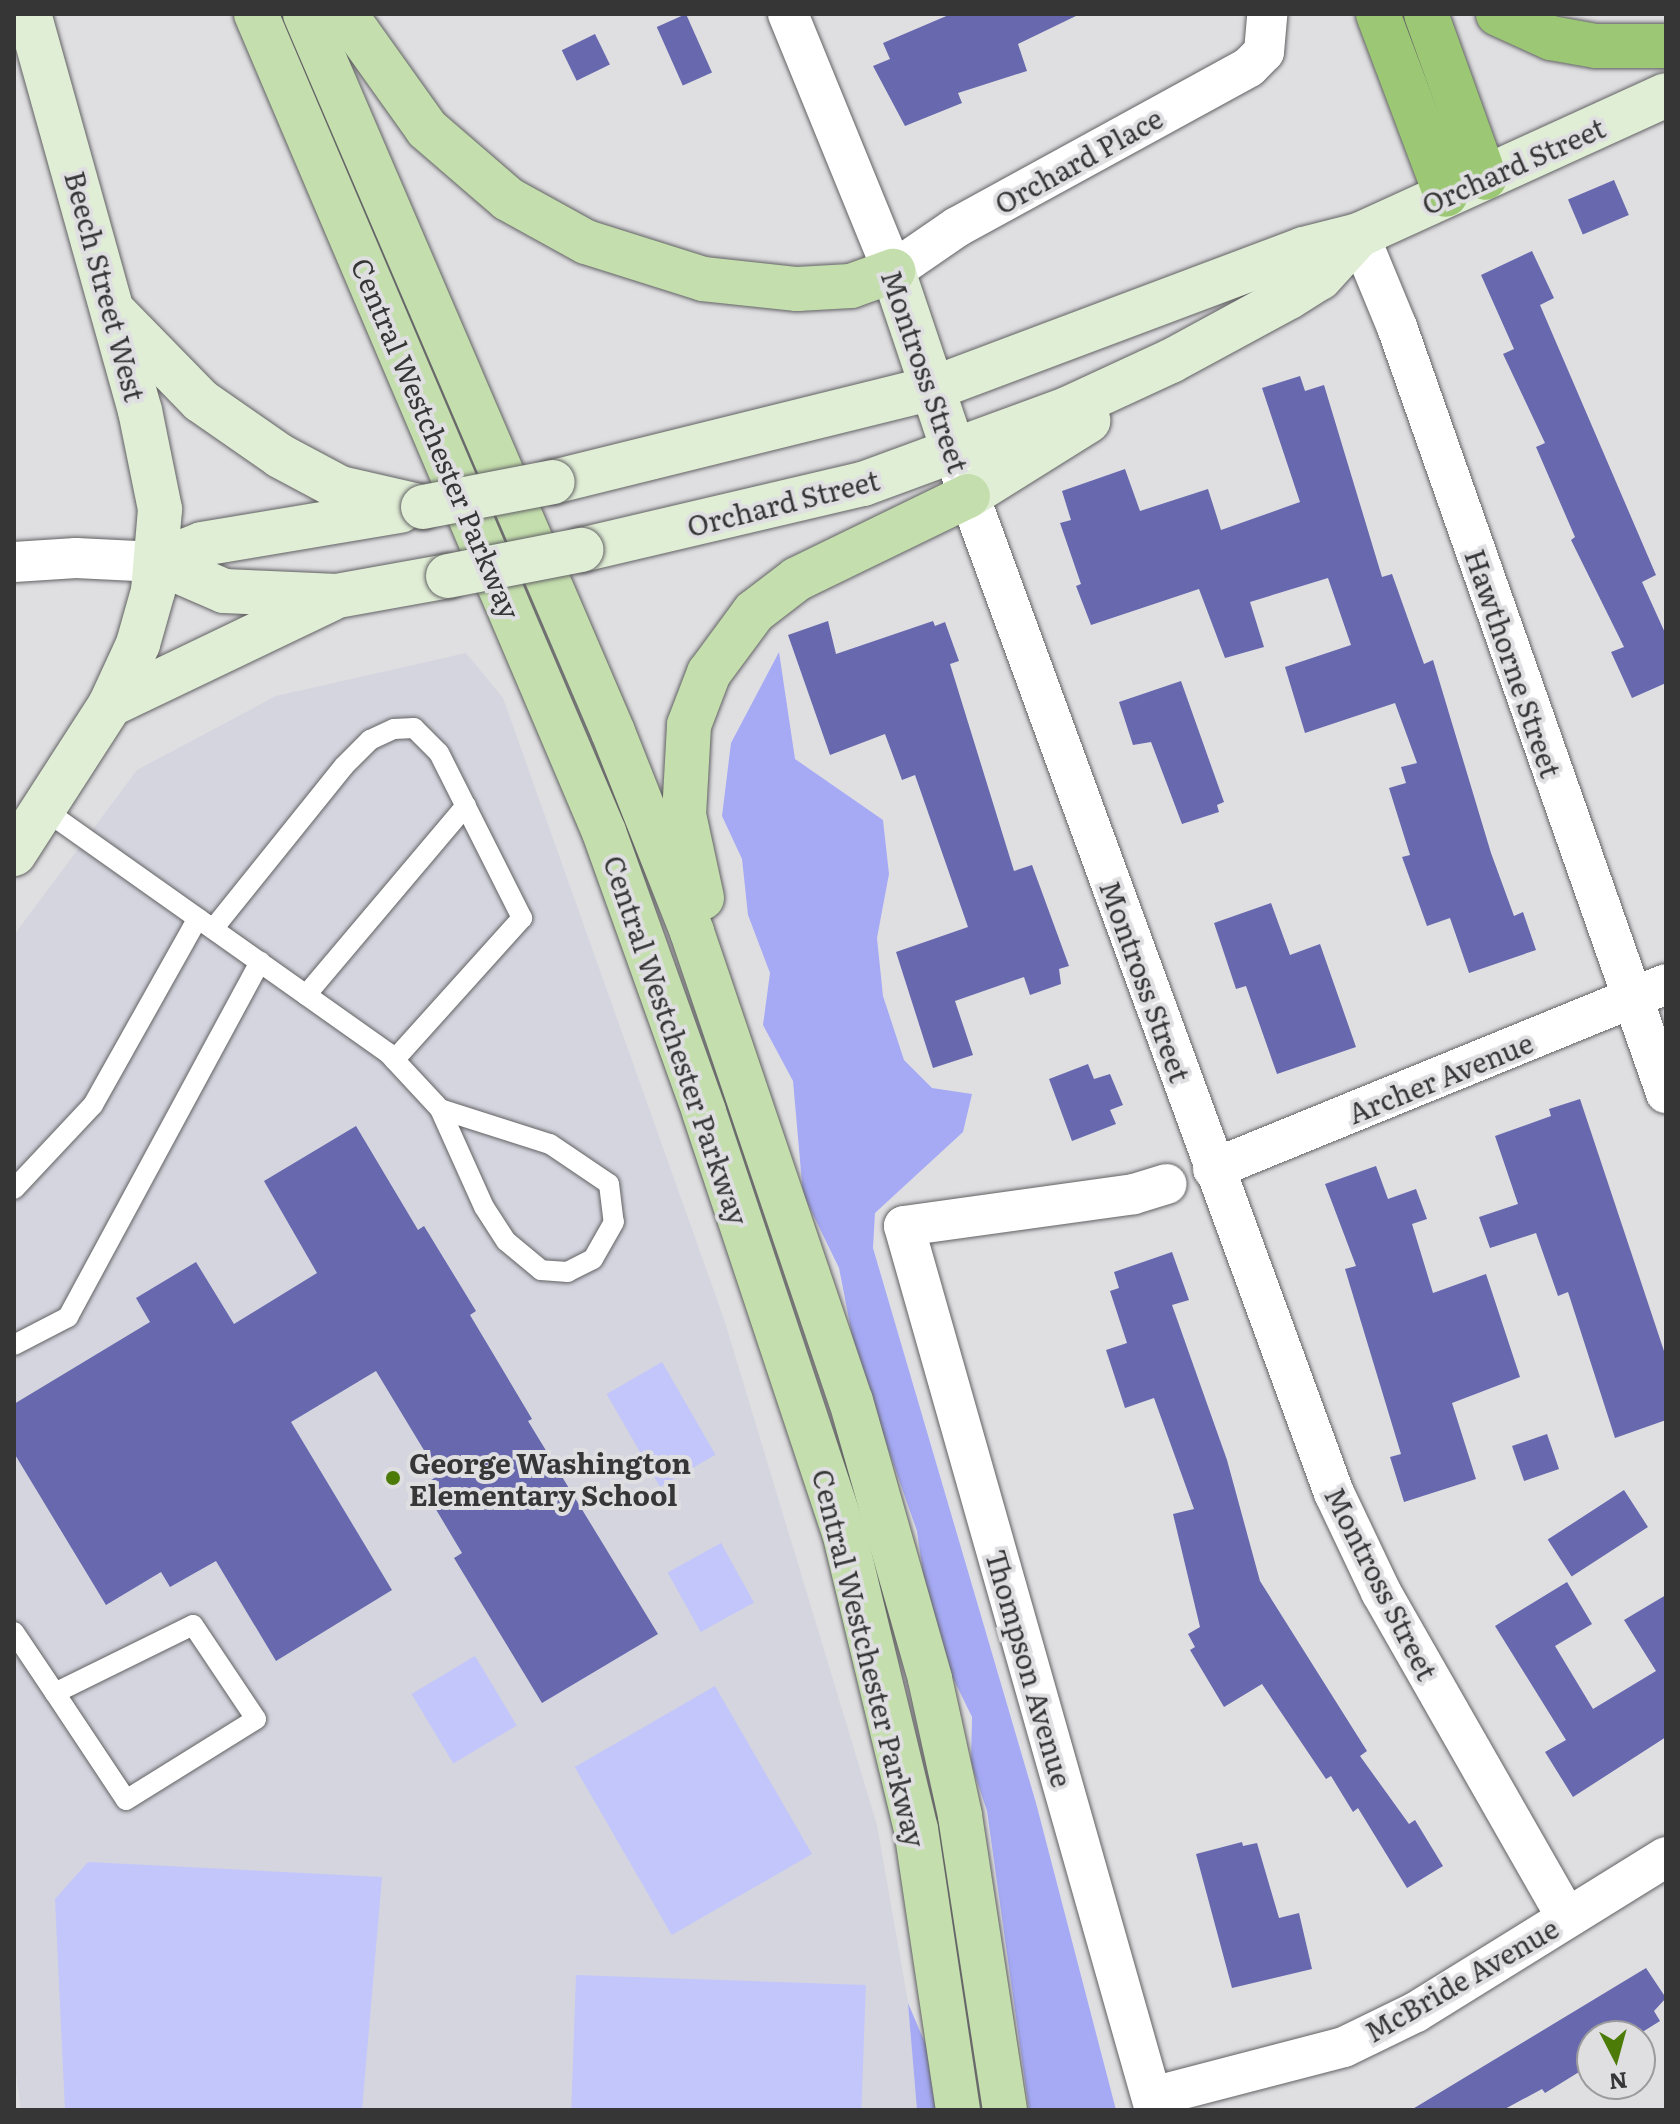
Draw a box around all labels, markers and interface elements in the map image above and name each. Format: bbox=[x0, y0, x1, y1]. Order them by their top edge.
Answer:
street label: Orchard Place bbox=[988, 100, 1168, 220]
street label: Orchard Street bbox=[1416, 110, 1610, 220]
street label: Beech Street West bbox=[59, 167, 153, 405]
street label: Central Westchester Parkway bbox=[346, 253, 528, 623]
street label: Montross Street bbox=[876, 265, 976, 477]
street label: Orchard Street bbox=[683, 462, 883, 542]
street label: Hawthorne Street bbox=[1459, 544, 1569, 782]
street label: Central Westchester Parkway bbox=[598, 851, 756, 1229]
street label: Montross Street bbox=[1094, 876, 1198, 1086]
street label: Archer Avenue bbox=[1343, 1025, 1537, 1129]
place label: George Washington Elementary School bbox=[409, 1445, 691, 1511]
street label: Central Westchester Parkway bbox=[807, 1465, 933, 1851]
marker: George Washington Elementary School bbox=[384, 1469, 402, 1487]
street label: Montross Street bbox=[1319, 1481, 1445, 1685]
street label: Thompson Avenue bbox=[980, 1545, 1080, 1791]
street label: McBride Avenue bbox=[1358, 1910, 1564, 2048]
north arrow bbox=[1576, 2020, 1656, 2100]
text: N bbox=[1607, 2065, 1629, 2100]

